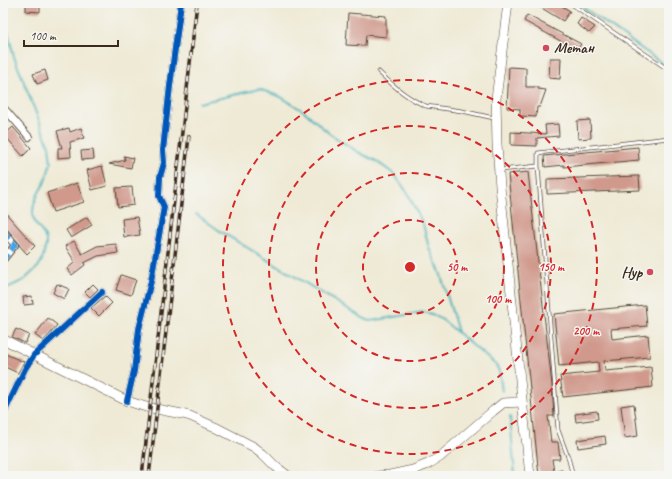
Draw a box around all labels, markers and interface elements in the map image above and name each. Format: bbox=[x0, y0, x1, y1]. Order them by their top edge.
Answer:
scale bar bbox=[24, 22, 118, 48]
text: 100 m bbox=[30, 28, 57, 44]
place label: Метан bbox=[554, 38, 595, 58]
marker: Метан bbox=[541, 43, 551, 53]
text: 50 m bbox=[447, 259, 468, 275]
text: 150 m bbox=[538, 259, 565, 275]
centre of rings bbox=[403, 260, 417, 274]
place label: Нур bbox=[621, 262, 643, 282]
marker: Нур bbox=[645, 267, 655, 277]
text: 100 m bbox=[485, 291, 512, 307]
text: 200 m bbox=[573, 323, 600, 339]

